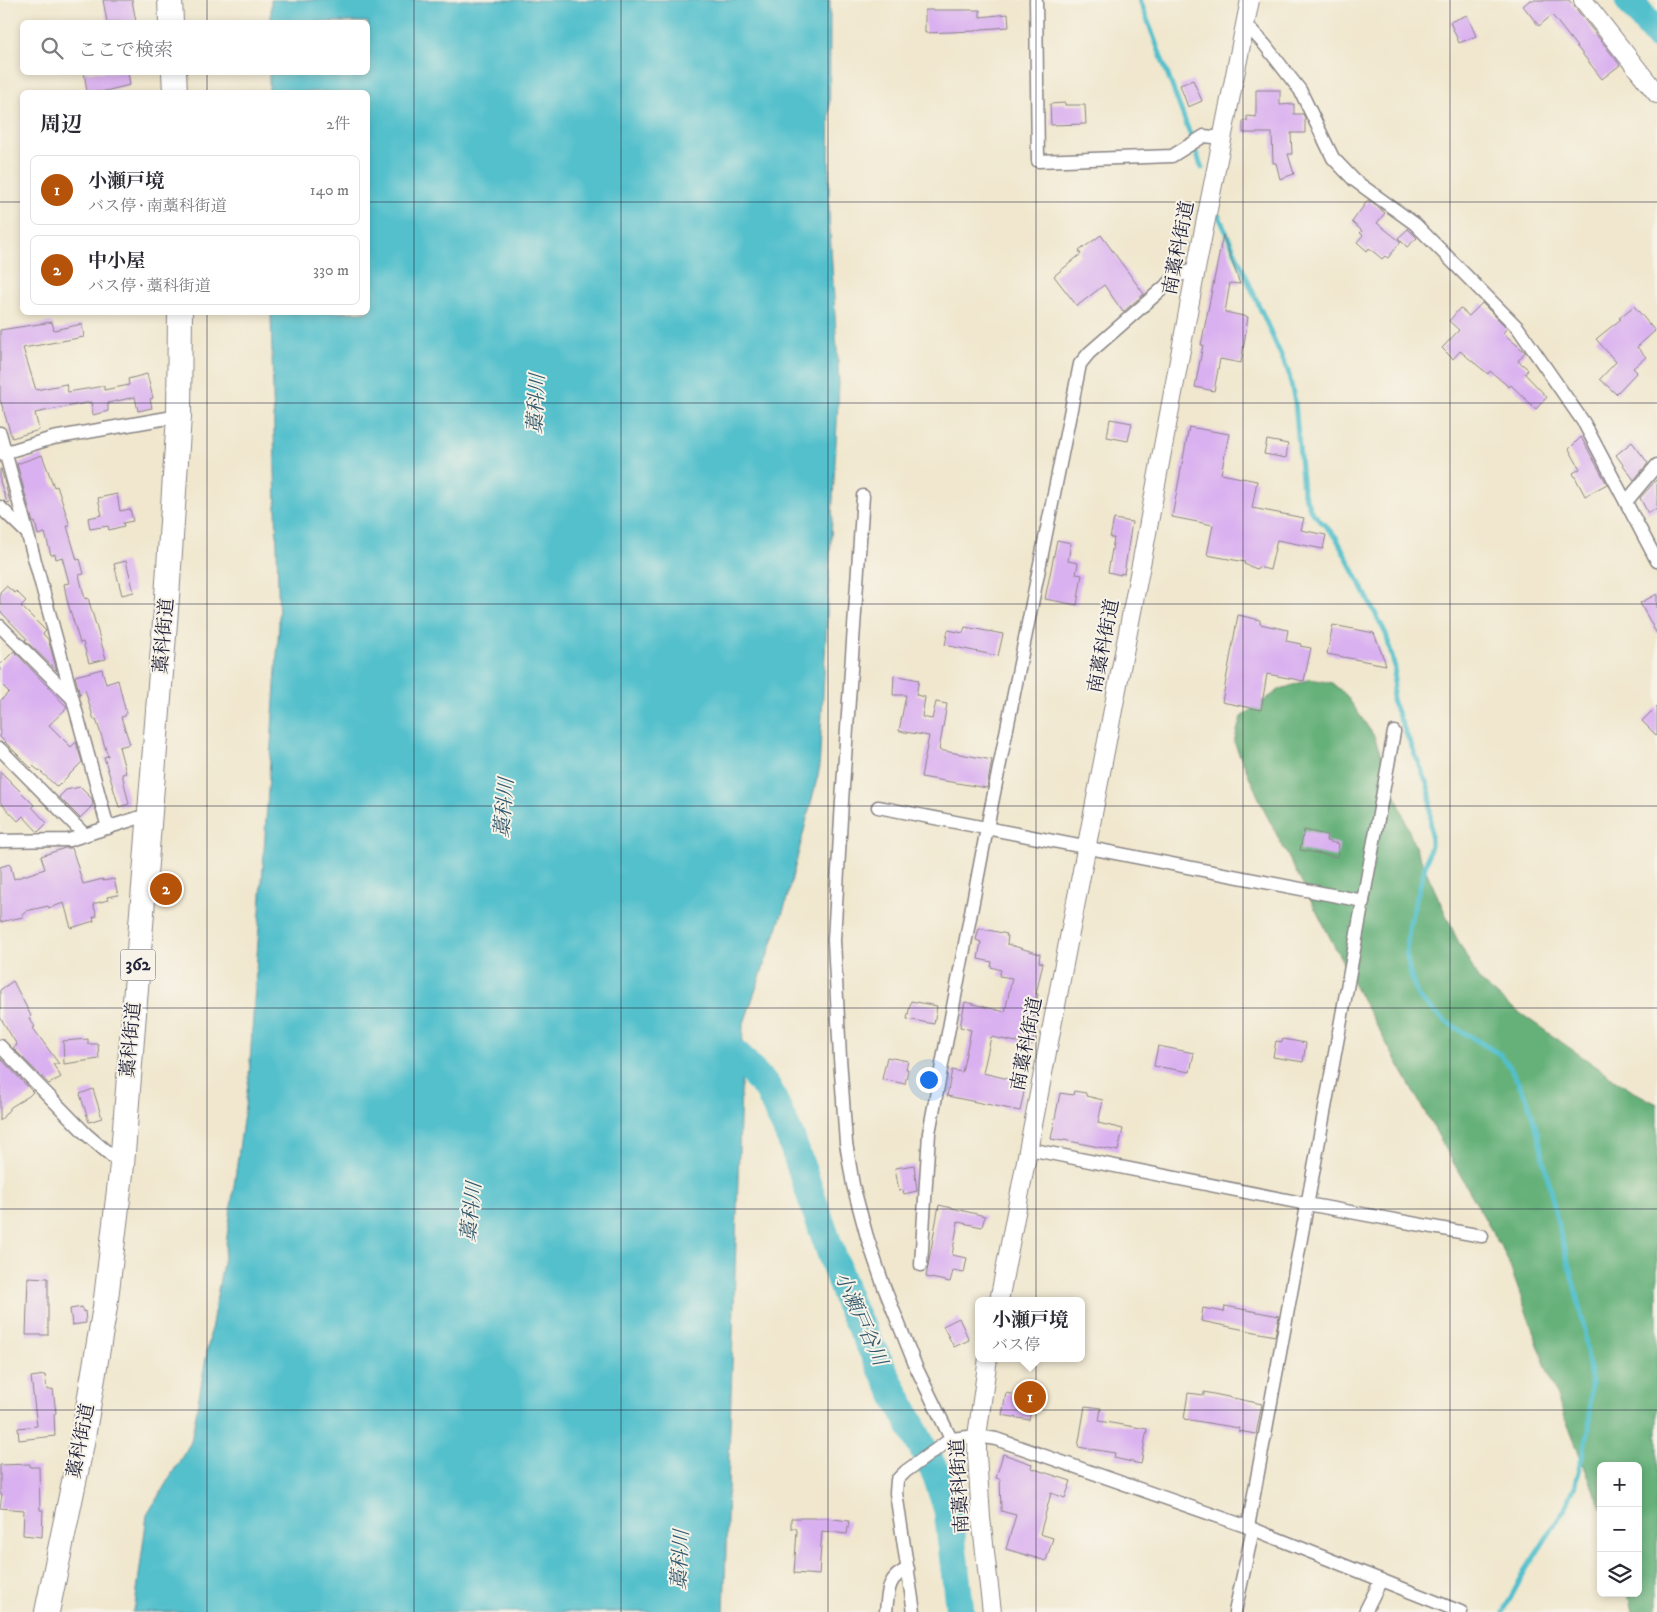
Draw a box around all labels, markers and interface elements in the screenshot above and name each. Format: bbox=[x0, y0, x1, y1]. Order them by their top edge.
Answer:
search box bbox=[20, 20, 370, 75]
icon: search bbox=[38, 34, 66, 62]
text: ここで検索 bbox=[78, 39, 173, 62]
text: 周辺 bbox=[40, 112, 82, 138]
text: 2件 bbox=[326, 114, 350, 134]
text: 小瀬戸境 bbox=[88, 170, 164, 193]
text: 1 bbox=[54, 180, 60, 200]
text: 140 m bbox=[310, 180, 349, 200]
text: バス停 · 南藁科街道 bbox=[88, 196, 227, 216]
street label: 南藁科街道 bbox=[1159, 199, 1199, 297]
text: 中小屋 bbox=[88, 250, 145, 273]
text: 2 bbox=[53, 260, 61, 280]
text: 330 m bbox=[313, 260, 349, 280]
text: バス停 · 藁科街道 bbox=[88, 276, 211, 296]
water label: 藁科川 bbox=[523, 371, 551, 435]
street label: 藁科街道 bbox=[149, 597, 179, 675]
street label: 南藁科街道 bbox=[1084, 597, 1124, 695]
water label: 藁科川 bbox=[490, 775, 520, 839]
pin: 2 bbox=[150, 870, 182, 908]
road number: 362 bbox=[120, 950, 156, 980]
street label: 南藁科街道 bbox=[1007, 995, 1047, 1093]
street label: 藁科街道 bbox=[116, 1001, 146, 1079]
your location bbox=[916, 1067, 942, 1093]
water label: 藁科川 bbox=[456, 1179, 488, 1243]
water label: 小瀬戸谷川 bbox=[828, 1268, 893, 1372]
popup bbox=[975, 1297, 1085, 1362]
text: 小瀬戸境 bbox=[992, 1309, 1068, 1332]
text: バス停 bbox=[992, 1335, 1040, 1355]
pin: 1 bbox=[1014, 1378, 1046, 1416]
street label: 藁科街道 bbox=[62, 1401, 100, 1481]
street label: 南藁科街道 bbox=[946, 1438, 974, 1534]
map controls bbox=[1597, 1462, 1642, 1597]
button: + bbox=[1597, 1462, 1642, 1507]
button: − bbox=[1597, 1507, 1642, 1552]
water label: 藁科川 bbox=[667, 1527, 695, 1591]
button: layers bbox=[1597, 1552, 1642, 1597]

